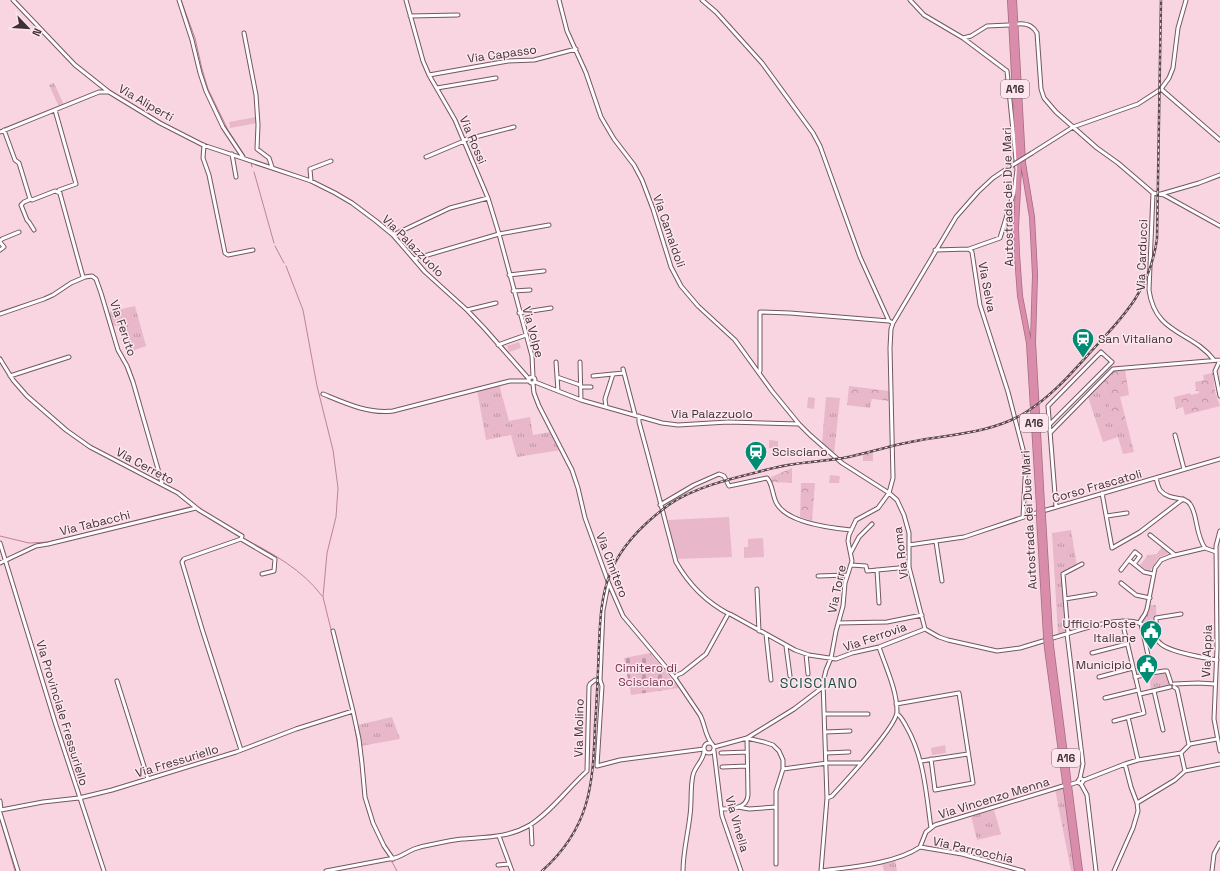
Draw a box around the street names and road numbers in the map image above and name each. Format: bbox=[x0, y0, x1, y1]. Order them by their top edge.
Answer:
street label: Via Capasso bbox=[466, 41, 538, 67]
road number: A16 bbox=[1001, 80, 1029, 98]
street label: Via Aliperti bbox=[115, 81, 177, 125]
street label: Via Rossi bbox=[456, 113, 490, 167]
street label: Autostrada dei Due Mari bbox=[999, 127, 1017, 267]
street label: Via Camaldoli bbox=[649, 192, 689, 270]
street label: Via Palazzuolo bbox=[378, 211, 448, 281]
street label: Via Carducci bbox=[1133, 219, 1151, 291]
street label: Via Selva bbox=[974, 260, 1000, 314]
street label: Via Feruto bbox=[106, 298, 140, 358]
street label: Via Volpe bbox=[518, 305, 548, 359]
street label: Via Palazzuolo bbox=[671, 406, 753, 422]
road number: A16 bbox=[1020, 414, 1048, 432]
street label: Via Cerreto bbox=[113, 444, 177, 488]
street label: Autostrada dei Due Mari bbox=[1017, 450, 1041, 590]
street label: Corso Frascatoli bbox=[1050, 466, 1144, 506]
street label: Via Tabacchi bbox=[58, 507, 132, 539]
street label: Via Roma bbox=[890, 526, 912, 580]
street label: Via Cimitero bbox=[592, 530, 632, 600]
street label: Via Torre bbox=[824, 563, 850, 615]
street label: Via Ferrovia bbox=[841, 619, 909, 655]
street label: Via Appia bbox=[1198, 624, 1216, 678]
street label: Via Provinciale Fressuriello bbox=[32, 638, 92, 788]
street label: Via Molino bbox=[570, 698, 588, 758]
street label: Via Fressuriello bbox=[133, 741, 221, 781]
road number: A16 bbox=[1052, 749, 1080, 767]
street label: Via Vincenzo Menna bbox=[937, 773, 1052, 822]
street label: Via Vinella bbox=[721, 794, 753, 854]
street label: Via Parrocchia bbox=[931, 833, 1015, 867]

